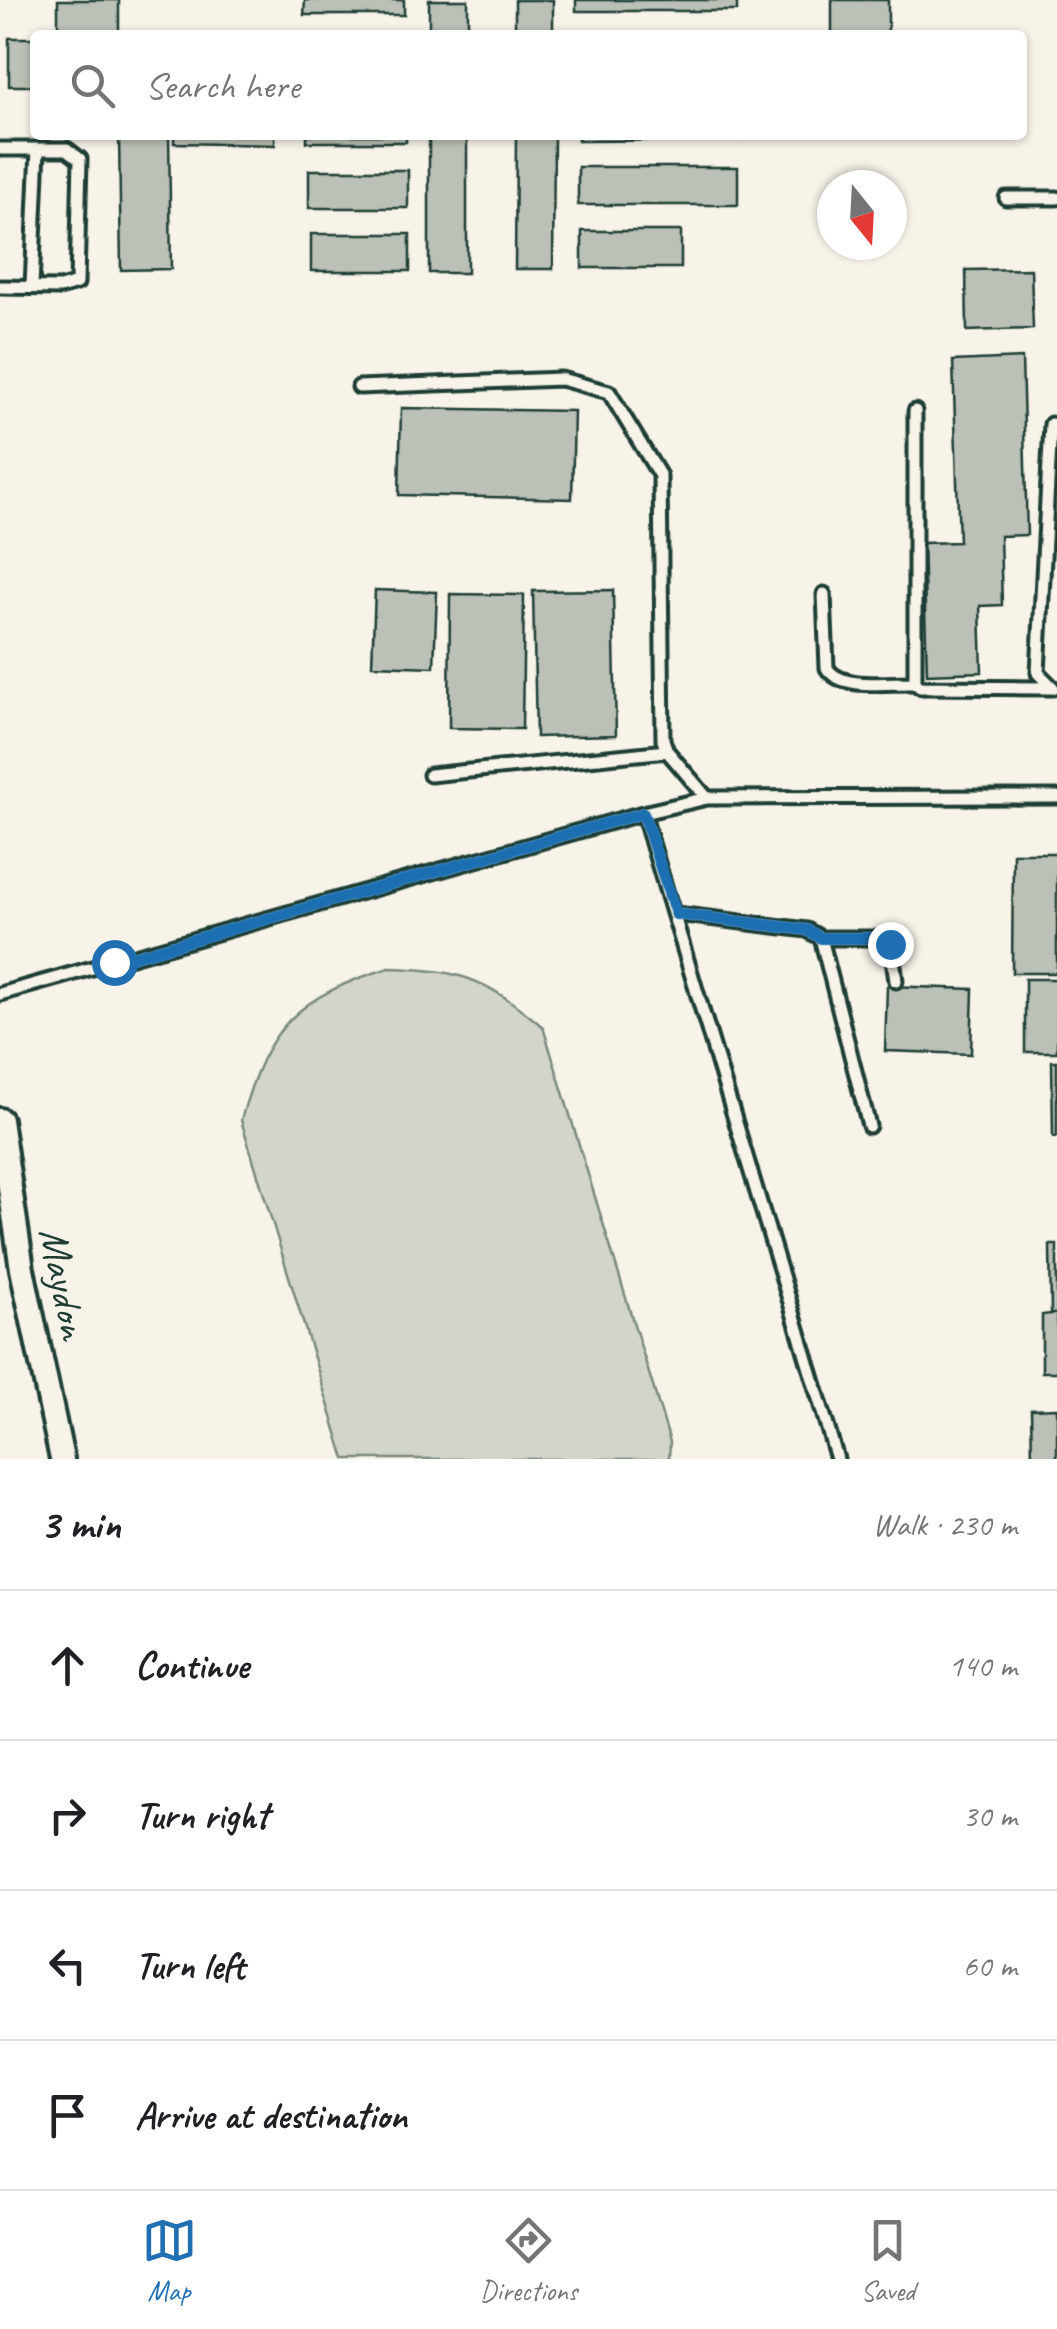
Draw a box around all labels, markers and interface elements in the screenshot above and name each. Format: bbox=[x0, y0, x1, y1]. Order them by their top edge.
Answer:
search box bbox=[30, 30, 1027, 140]
icon: search bbox=[65, 58, 120, 113]
text: Search here bbox=[145, 62, 300, 109]
north arrow bbox=[817, 170, 907, 260]
route end bbox=[868, 922, 914, 968]
route start bbox=[92, 940, 138, 986]
street label: Maydon bbox=[27, 1223, 101, 1346]
text: 3 min bbox=[40, 1498, 120, 1551]
text: Walk · 230 m bbox=[873, 1504, 1017, 1545]
icon: ahead bbox=[40, 1638, 95, 1693]
text: Continue bbox=[135, 1642, 249, 1689]
text: 140 m bbox=[948, 1645, 1017, 1686]
icon: right bbox=[40, 1788, 95, 1843]
text: Turn right bbox=[135, 1792, 269, 1839]
text: 30 m bbox=[963, 1795, 1017, 1836]
icon: left bbox=[40, 1938, 95, 1993]
text: Turn left bbox=[135, 1942, 245, 1989]
text: 60 m bbox=[963, 1945, 1017, 1986]
icon: arrive bbox=[40, 2088, 95, 2143]
text: Arrive at destination bbox=[135, 2092, 407, 2139]
tab: Map bbox=[142, 2213, 197, 2308]
tab: Directions bbox=[480, 2213, 577, 2308]
tab: Saved bbox=[860, 2213, 915, 2308]

